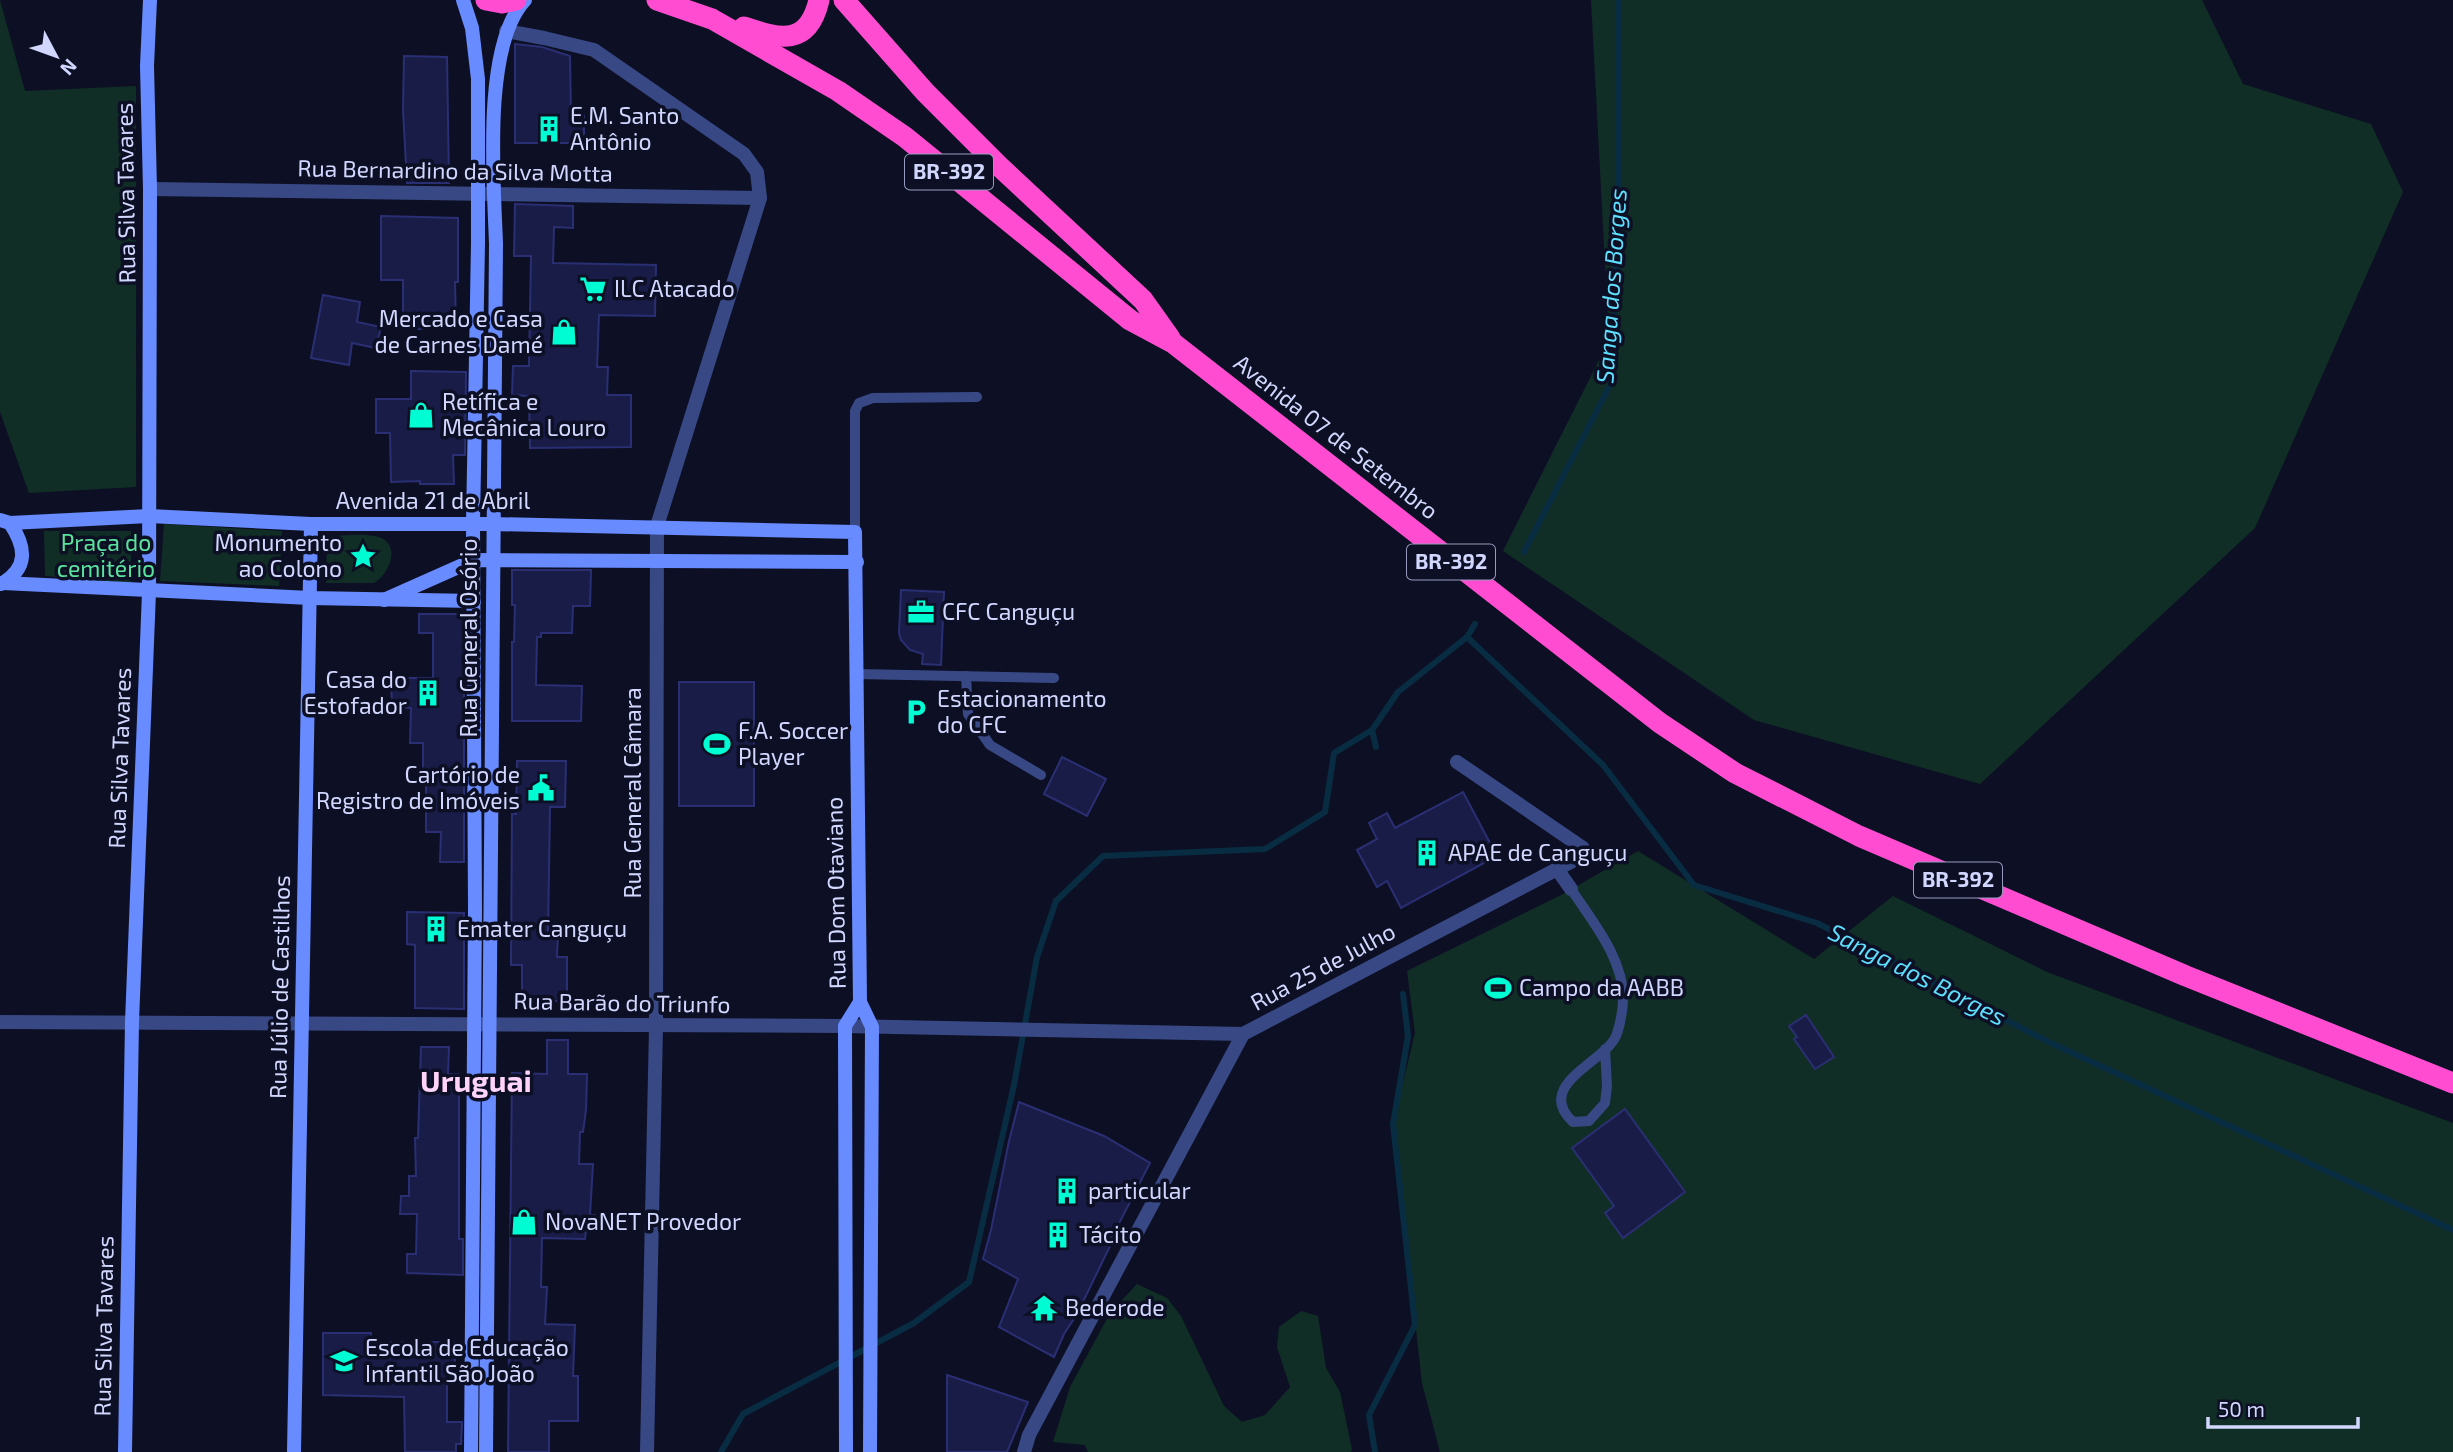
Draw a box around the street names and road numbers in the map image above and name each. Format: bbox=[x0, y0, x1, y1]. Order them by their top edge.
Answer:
street label: Rua Silva Tavares bbox=[109, 102, 141, 284]
street label: Rua Bernardino da Silva Motta bbox=[297, 153, 613, 187]
road number: BR-392 bbox=[905, 154, 993, 190]
street label: Avenida 07 de Setembro bbox=[1229, 348, 1444, 525]
street label: Avenida 21 de Abril bbox=[336, 486, 531, 514]
street label: Rua General Osório bbox=[454, 539, 482, 737]
road number: BR-392 bbox=[1407, 544, 1495, 580]
street label: Rua Silva Tavares bbox=[102, 667, 136, 849]
street label: Rua General Câmara bbox=[618, 687, 646, 899]
street label: Rua Dom Otaviano bbox=[819, 797, 851, 989]
road number: BR-392 bbox=[1914, 862, 2002, 898]
street label: Rua Júlio de Castilhos bbox=[263, 875, 295, 1099]
street label: Rua 25 de Julho bbox=[1245, 916, 1400, 1016]
street label: Rua Barão do Triunfo bbox=[513, 986, 731, 1018]
street label: Rua Silva Tavares bbox=[87, 1235, 119, 1417]

